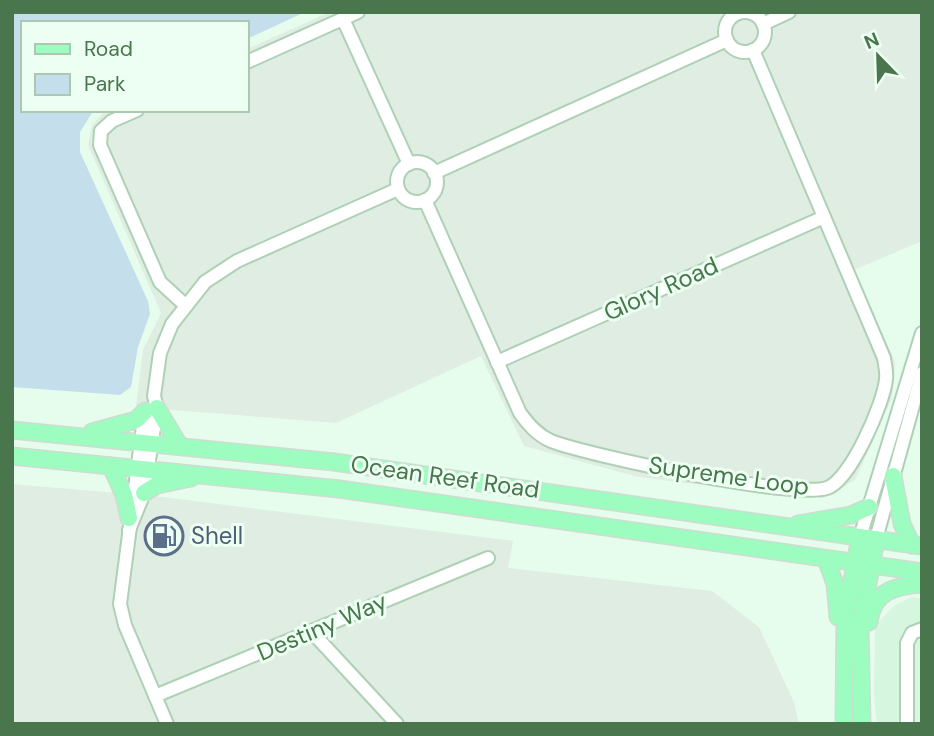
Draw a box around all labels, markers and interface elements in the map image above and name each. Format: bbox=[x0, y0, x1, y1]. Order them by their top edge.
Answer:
legend bbox=[21, 21, 248, 112]
north arrow bbox=[843, 21, 913, 91]
text: N bbox=[860, 27, 883, 55]
text: Road bbox=[84, 35, 133, 63]
text: Park bbox=[84, 70, 126, 98]
street label: Glory Road bbox=[599, 250, 723, 328]
street label: Ocean Reef Road bbox=[349, 448, 541, 505]
street label: Supreme Loop bbox=[647, 449, 811, 502]
fuel station icon: Shell bbox=[143, 515, 185, 557]
place label: Shell bbox=[191, 520, 243, 551]
street label: Destiny Way bbox=[252, 585, 391, 668]

